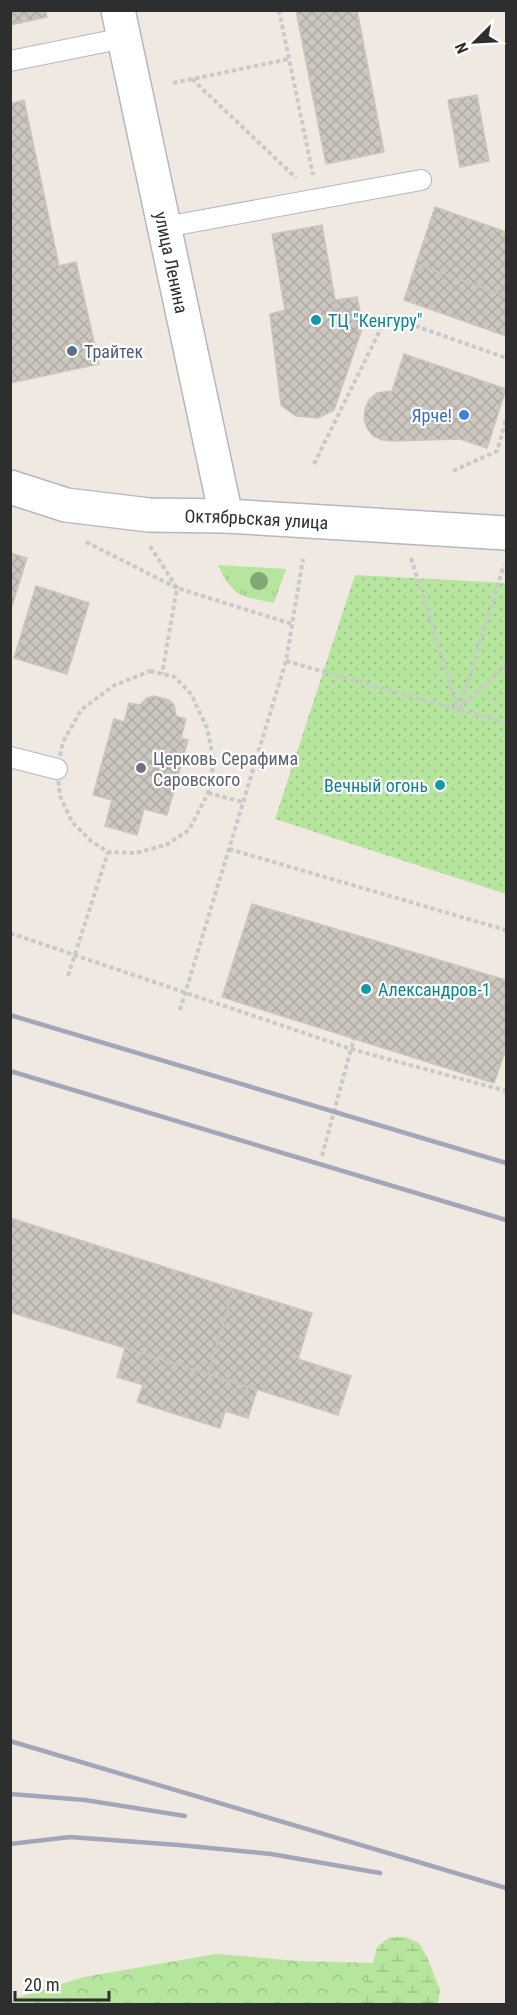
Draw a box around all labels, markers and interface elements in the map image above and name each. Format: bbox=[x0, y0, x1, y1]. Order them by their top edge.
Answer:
north arrow bbox=[445, 12, 505, 72]
text: N bbox=[451, 40, 472, 56]
street label: улица Ленина bbox=[151, 210, 193, 315]
place label: ТЦ "Кенгуру" bbox=[328, 310, 423, 331]
marker: ТЦ "Кенгуру" bbox=[309, 313, 323, 327]
place label: Трайтек bbox=[84, 341, 143, 362]
marker: Трайтек bbox=[65, 344, 79, 358]
place label: Ярче! bbox=[411, 405, 452, 426]
marker: Ярче! bbox=[457, 408, 471, 422]
street label: Октябрьская улица bbox=[184, 505, 329, 533]
place label: Церковь Серафима Саровского bbox=[153, 748, 298, 790]
marker: Церковь Серафима Саровского bbox=[134, 761, 148, 775]
place label: Вечный огонь bbox=[324, 775, 428, 796]
marker: Вечный огонь bbox=[433, 778, 447, 792]
place label: Александров-1 bbox=[378, 979, 491, 1000]
marker: Александров-1 bbox=[359, 982, 373, 996]
scale bar bbox=[15, 1964, 110, 2002]
text: 20 m bbox=[24, 1974, 59, 1995]

